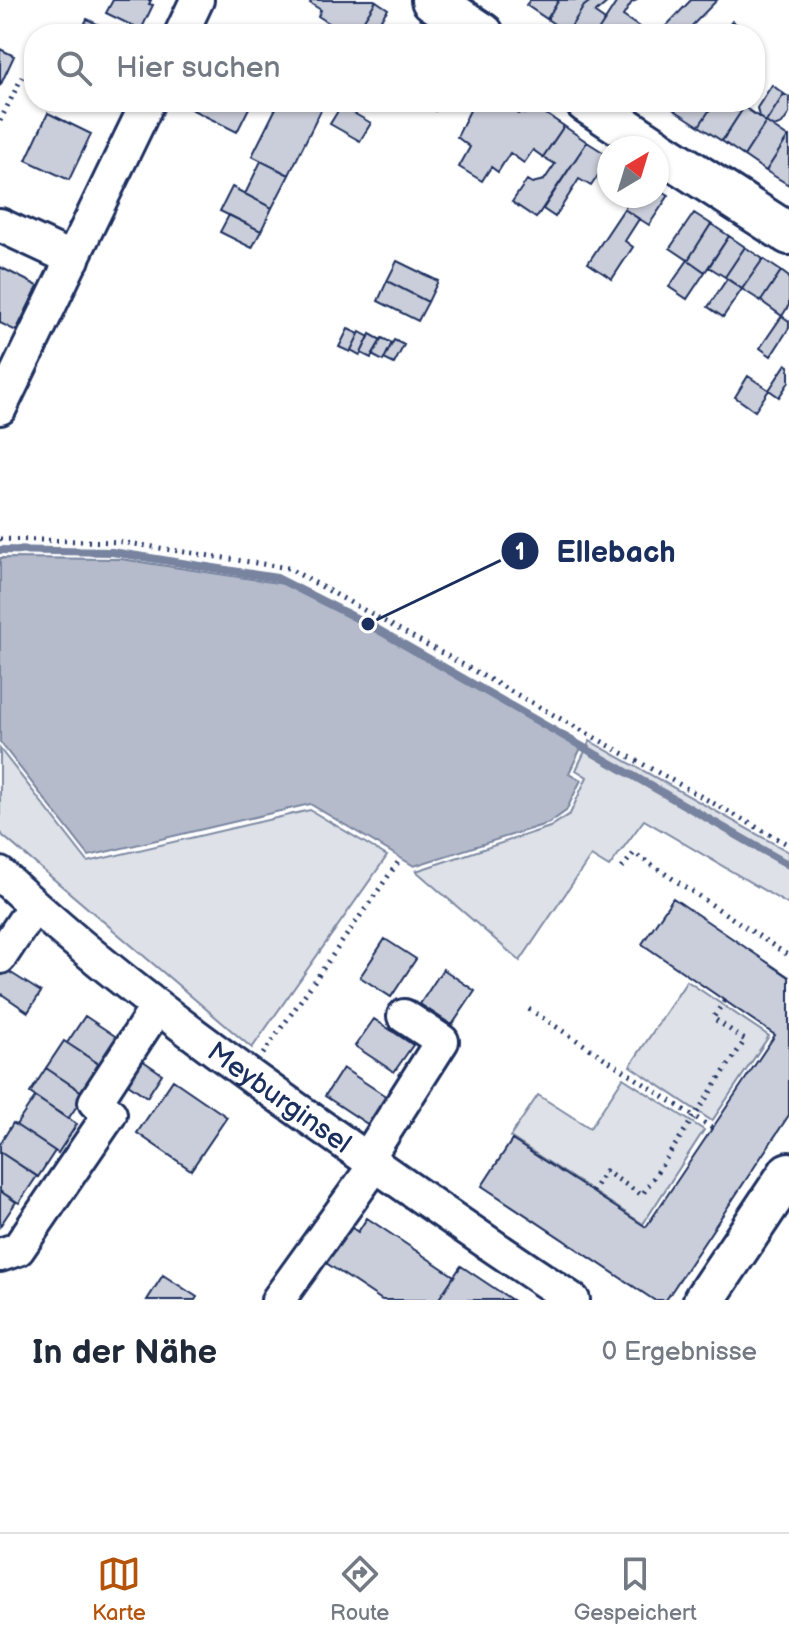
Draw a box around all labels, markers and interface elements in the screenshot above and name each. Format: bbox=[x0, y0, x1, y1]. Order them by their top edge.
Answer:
search box bbox=[24, 24, 765, 112]
icon: search bbox=[52, 46, 96, 90]
text: Hier suchen bbox=[116, 50, 281, 86]
north arrow bbox=[597, 136, 669, 208]
callout: Ellebach bbox=[500, 524, 692, 578]
text: Ellebach bbox=[556, 535, 676, 571]
text: 1 bbox=[515, 538, 525, 567]
street label: Meyburginsel bbox=[201, 1035, 357, 1161]
text: In der Nähe bbox=[32, 1332, 217, 1373]
text: 0 Ergebnisse bbox=[602, 1337, 757, 1368]
tab: Karte bbox=[92, 1552, 146, 1627]
tab: Route bbox=[330, 1552, 389, 1627]
tab: Gespeichert bbox=[574, 1552, 697, 1627]

